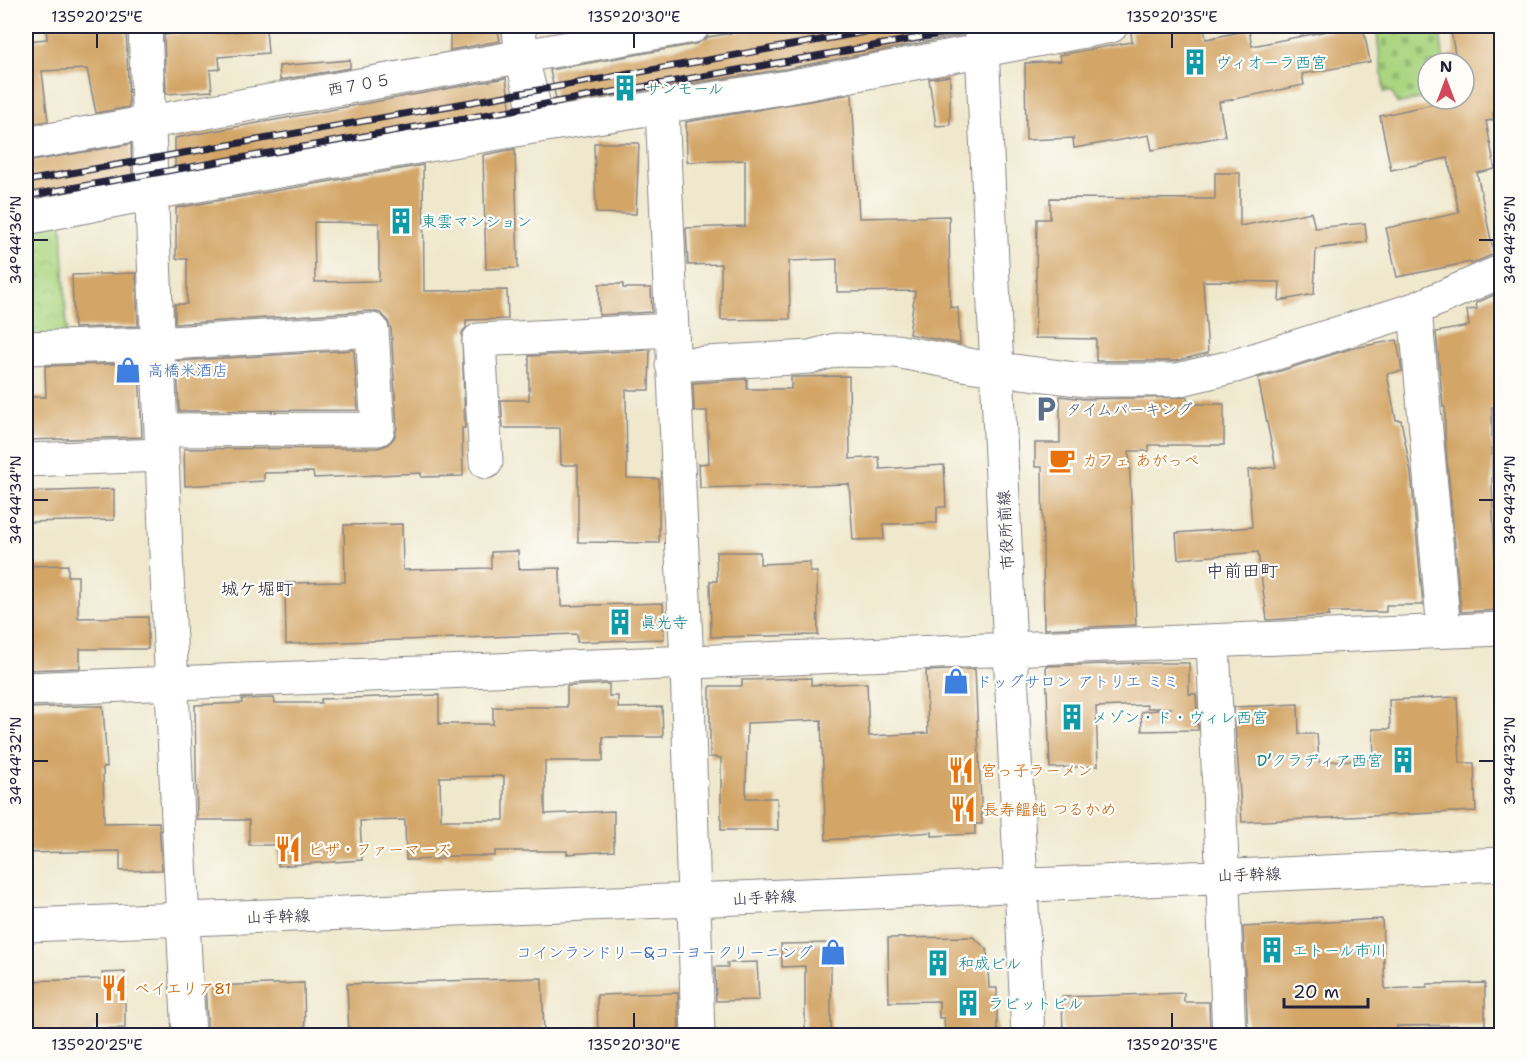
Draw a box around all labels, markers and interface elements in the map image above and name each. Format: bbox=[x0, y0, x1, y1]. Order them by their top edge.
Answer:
text: 135°20'25"E bbox=[51, 7, 143, 27]
text: 135°20'30"E bbox=[588, 7, 680, 27]
text: 135°20'35"E bbox=[1126, 7, 1218, 27]
building icon: ヴィオーラ西宮 bbox=[1180, 47, 1210, 77]
north arrow bbox=[1416, 51, 1476, 111]
place label: ヴィオーラ西宮 bbox=[1215, 52, 1327, 73]
text: N bbox=[1440, 56, 1452, 77]
street label: 西７０５ bbox=[326, 69, 392, 100]
building icon: サンモール bbox=[610, 73, 640, 103]
place label: サンモール bbox=[645, 78, 724, 99]
text: 34°44'36"N bbox=[6, 195, 26, 285]
text: 34°44'36"N bbox=[1500, 195, 1520, 285]
building icon: 東雲マンション bbox=[386, 206, 416, 236]
place label: 東雲マンション bbox=[421, 211, 532, 232]
shop icon: 高橋米酒店 bbox=[113, 355, 143, 385]
place label: 高橋米酒店 bbox=[148, 360, 228, 381]
parking icon: タイムパーキング bbox=[1031, 394, 1061, 424]
place label: タイムパーキング bbox=[1066, 399, 1193, 420]
cafe icon: カフェ あがっぺ bbox=[1047, 445, 1077, 475]
place label: カフェ あがっぺ bbox=[1082, 450, 1199, 471]
text: 34°44'34"N bbox=[6, 455, 26, 545]
text: 34°44'34"N bbox=[1500, 455, 1520, 545]
street label: 市役所前線 bbox=[993, 489, 1018, 570]
district label: 中前田町 bbox=[1206, 559, 1278, 583]
district label: 城ケ堀町 bbox=[221, 577, 293, 601]
building icon: 眞光寺 bbox=[605, 607, 635, 637]
place label: 眞光寺 bbox=[640, 612, 688, 633]
shop icon: ドッグサロン アトリエ ミミ bbox=[941, 666, 971, 696]
place label: ドッグサロン アトリエ ミミ bbox=[976, 671, 1179, 692]
building icon: メゾン・ド・ヴィレ西宮 bbox=[1057, 702, 1087, 732]
place label: メゾン・ド・ヴィレ西宮 bbox=[1092, 707, 1268, 728]
text: 34°44'32"N bbox=[6, 716, 26, 806]
text: 34°44'32"N bbox=[1500, 716, 1520, 806]
building icon: D’クラディア西宮 bbox=[1388, 745, 1418, 775]
place label: D’クラディア西宮 bbox=[1257, 750, 1383, 771]
restaurant icon: 宮っ子ラーメン bbox=[946, 755, 976, 785]
place label: 宮っ子ラーメン bbox=[981, 760, 1093, 781]
restaurant icon: 長寿饂飩 つるかめ bbox=[948, 794, 978, 824]
place label: 長寿饂飩 つるかめ bbox=[983, 799, 1116, 820]
restaurant icon: ピザ・ファーマーズ bbox=[273, 834, 303, 864]
place label: ピザ・ファーマーズ bbox=[308, 839, 451, 860]
street label: 山手幹線 bbox=[1217, 863, 1281, 886]
street label: 山手幹線 bbox=[732, 885, 797, 910]
street label: 山手幹線 bbox=[246, 905, 310, 928]
building icon: エトール市川 bbox=[1257, 935, 1287, 965]
shop icon: コインランドリー&コーヨークリーニング bbox=[818, 937, 848, 967]
place label: エトール市川 bbox=[1292, 940, 1387, 961]
place label: コインランドリー&コーヨークリーニング bbox=[516, 942, 813, 963]
building icon: 和成ビル bbox=[923, 948, 953, 978]
place label: 和成ビル bbox=[958, 953, 1022, 974]
scale bar bbox=[1284, 971, 1368, 1009]
restaurant icon: ベイエリア81 bbox=[99, 973, 129, 1003]
place label: ベイエリア81 bbox=[134, 978, 231, 999]
text: 20 m bbox=[1293, 980, 1339, 1004]
building icon: ラビットビル bbox=[953, 988, 983, 1018]
place label: ラビットビル bbox=[988, 993, 1084, 1014]
text: 135°20'25"E bbox=[51, 1035, 143, 1055]
text: 135°20'30"E bbox=[588, 1035, 680, 1055]
text: 135°20'35"E bbox=[1126, 1035, 1218, 1055]

